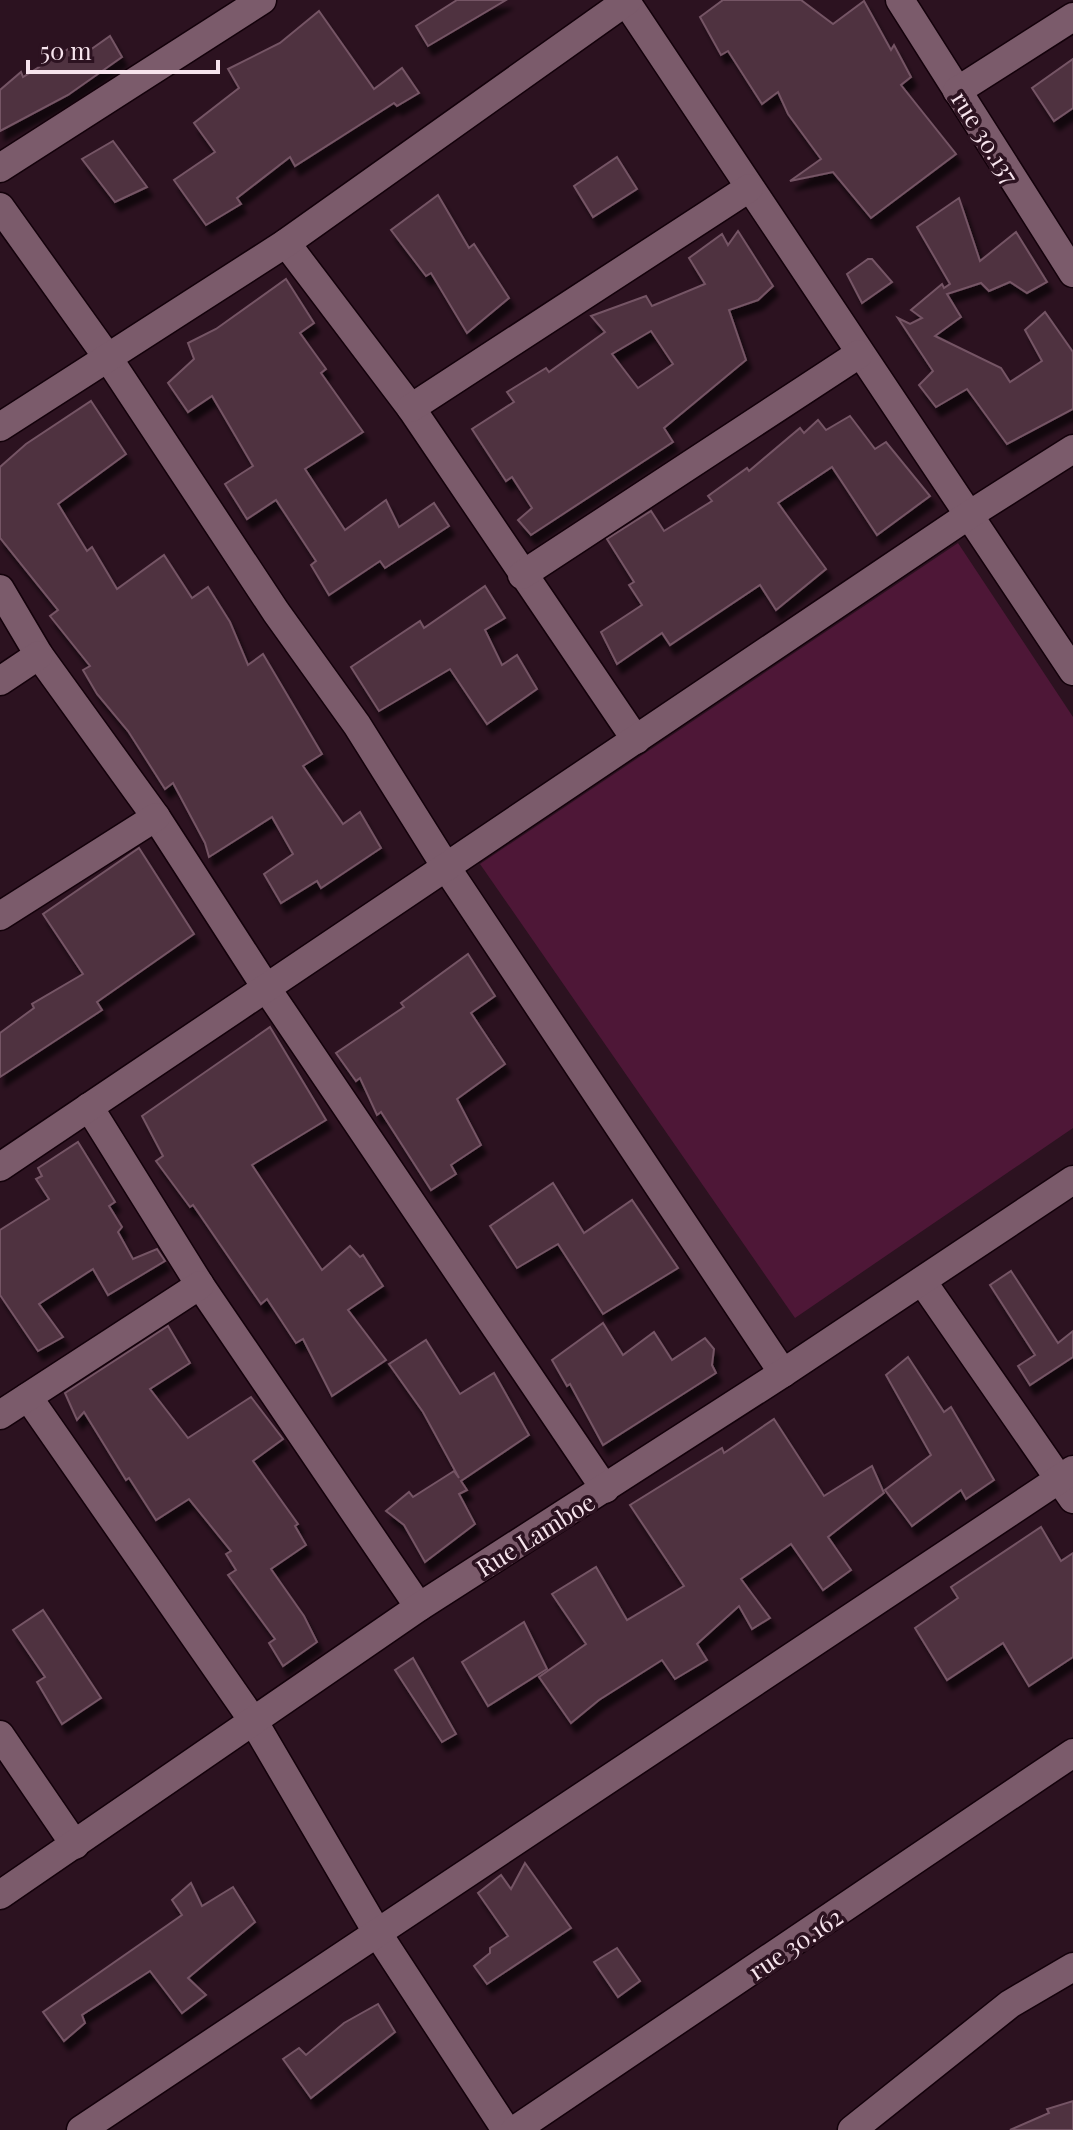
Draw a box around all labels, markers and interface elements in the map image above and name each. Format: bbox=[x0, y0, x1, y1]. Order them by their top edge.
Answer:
scale bar bbox=[28, 24, 218, 74]
text: 50 m bbox=[40, 34, 92, 66]
street label: rue 30.137 bbox=[945, 85, 1027, 189]
street label: Rue Lamboe bbox=[470, 1485, 600, 1583]
street label: rue 30.162 bbox=[742, 1900, 848, 1986]

